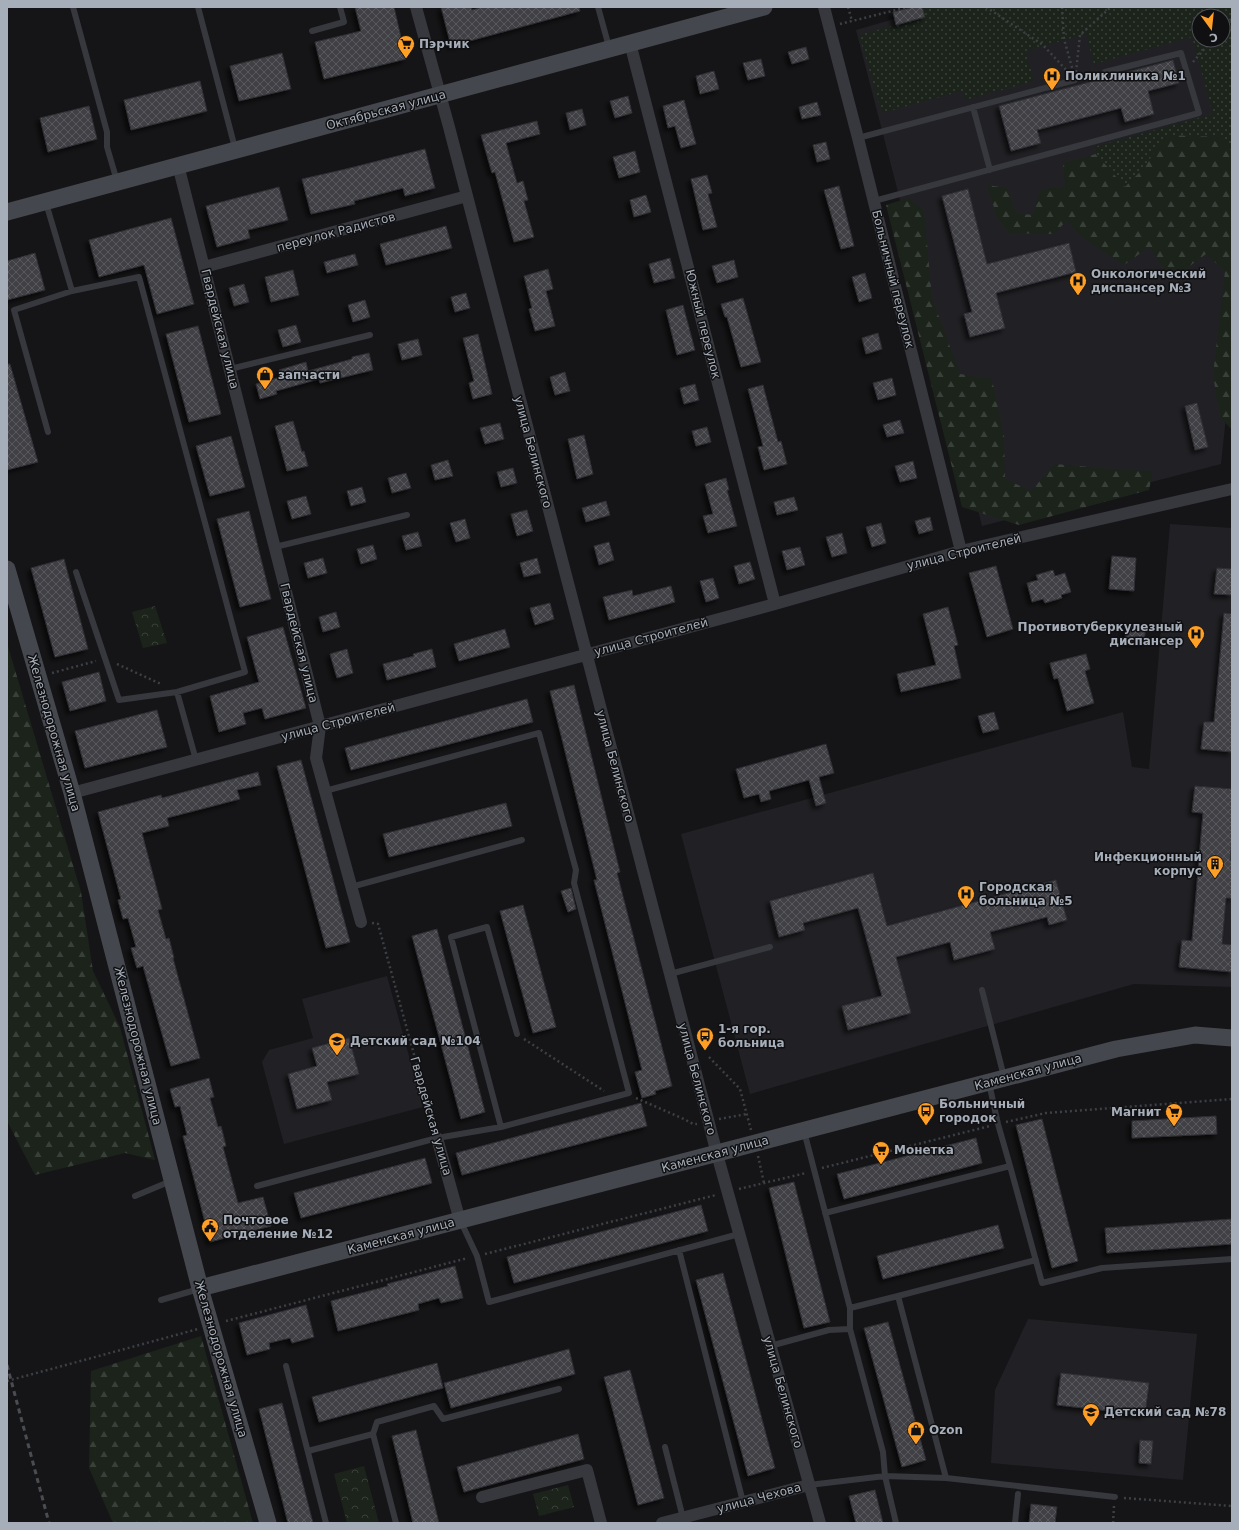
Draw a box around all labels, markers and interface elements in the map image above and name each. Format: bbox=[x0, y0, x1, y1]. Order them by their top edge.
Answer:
north arrow bbox=[1191, 8, 1231, 48]
text: С bbox=[1208, 30, 1219, 45]
supermarket icon: Пэрчик bbox=[396, 34, 416, 59]
place label: Пэрчик bbox=[419, 37, 470, 51]
hospital icon: Поликлиника №1 bbox=[1042, 66, 1062, 91]
place label: Поликлиника №1 bbox=[1065, 69, 1186, 83]
street label: Октябрьская улица bbox=[325, 87, 447, 133]
street label: переулок Радистов bbox=[275, 209, 397, 255]
street label: Больничный переулок bbox=[869, 209, 917, 349]
place label: Онкологический диспансер №3 bbox=[1091, 267, 1206, 295]
street label: Гвардейская улица bbox=[198, 268, 242, 390]
street label: Южный переулок bbox=[683, 268, 723, 380]
hospital icon: Онкологический диспансер №3 bbox=[1068, 271, 1088, 296]
shop icon: запчасти bbox=[255, 365, 275, 390]
place label: запчасти bbox=[278, 368, 340, 382]
street label: улица Белинского bbox=[511, 394, 555, 510]
street label: улица Строителей bbox=[905, 531, 1023, 573]
street label: Гвардейская улица bbox=[277, 582, 321, 704]
street label: улица Строителей bbox=[593, 615, 709, 659]
place label: Противотуберкулезный диспансер bbox=[1018, 620, 1183, 648]
hospital icon: Противотуберкулезный диспансер bbox=[1186, 624, 1206, 649]
street label: Железнодорожная улица bbox=[25, 653, 83, 813]
street label: улица Строителей bbox=[280, 700, 396, 744]
street label: улица Белинского bbox=[593, 708, 637, 824]
place label: Инфекционный корпус bbox=[1094, 850, 1202, 878]
building icon: Инфекционный корпус bbox=[1205, 854, 1225, 879]
place label: Городская больница №5 bbox=[979, 880, 1073, 908]
hospital icon: Городская больница №5 bbox=[956, 884, 976, 909]
street label: Железнодорожная улица bbox=[112, 965, 164, 1127]
street label: улица Белинского bbox=[675, 1021, 719, 1137]
place label: 1-я гор. больница bbox=[718, 1022, 785, 1050]
bus stop icon: 1-я гор. больница bbox=[695, 1026, 715, 1051]
school or university icon: Детский сад №104 bbox=[327, 1031, 347, 1056]
place label: Детский сад №104 bbox=[350, 1034, 481, 1048]
street label: Каменская улица bbox=[973, 1051, 1083, 1093]
street label: Гвардейская улица bbox=[407, 1055, 455, 1177]
place label: Больничный городок bbox=[939, 1097, 1025, 1125]
bus stop icon: Больничный городок bbox=[916, 1101, 936, 1126]
supermarket icon: Магнит bbox=[1164, 1102, 1184, 1127]
place label: Магнит bbox=[1111, 1105, 1161, 1119]
street label: Каменская улица bbox=[660, 1133, 770, 1175]
supermarket icon: Монетка bbox=[871, 1140, 891, 1165]
place label: Монетка bbox=[894, 1143, 954, 1157]
place label: Почтовое отделение №12 bbox=[223, 1213, 333, 1241]
street label: Каменская улица bbox=[346, 1215, 456, 1257]
public building icon: Почтовое отделение №12 bbox=[200, 1217, 220, 1242]
street label: Железнодорожная улица bbox=[192, 1279, 250, 1439]
street label: улица Белинского bbox=[760, 1334, 806, 1450]
school or university icon: Детский сад №78 bbox=[1081, 1402, 1101, 1427]
place label: Детский сад №78 bbox=[1104, 1405, 1226, 1419]
shop icon: Ozon bbox=[906, 1420, 926, 1445]
place label: Ozon bbox=[929, 1423, 963, 1437]
street label: улица Чехова bbox=[715, 1480, 803, 1516]

